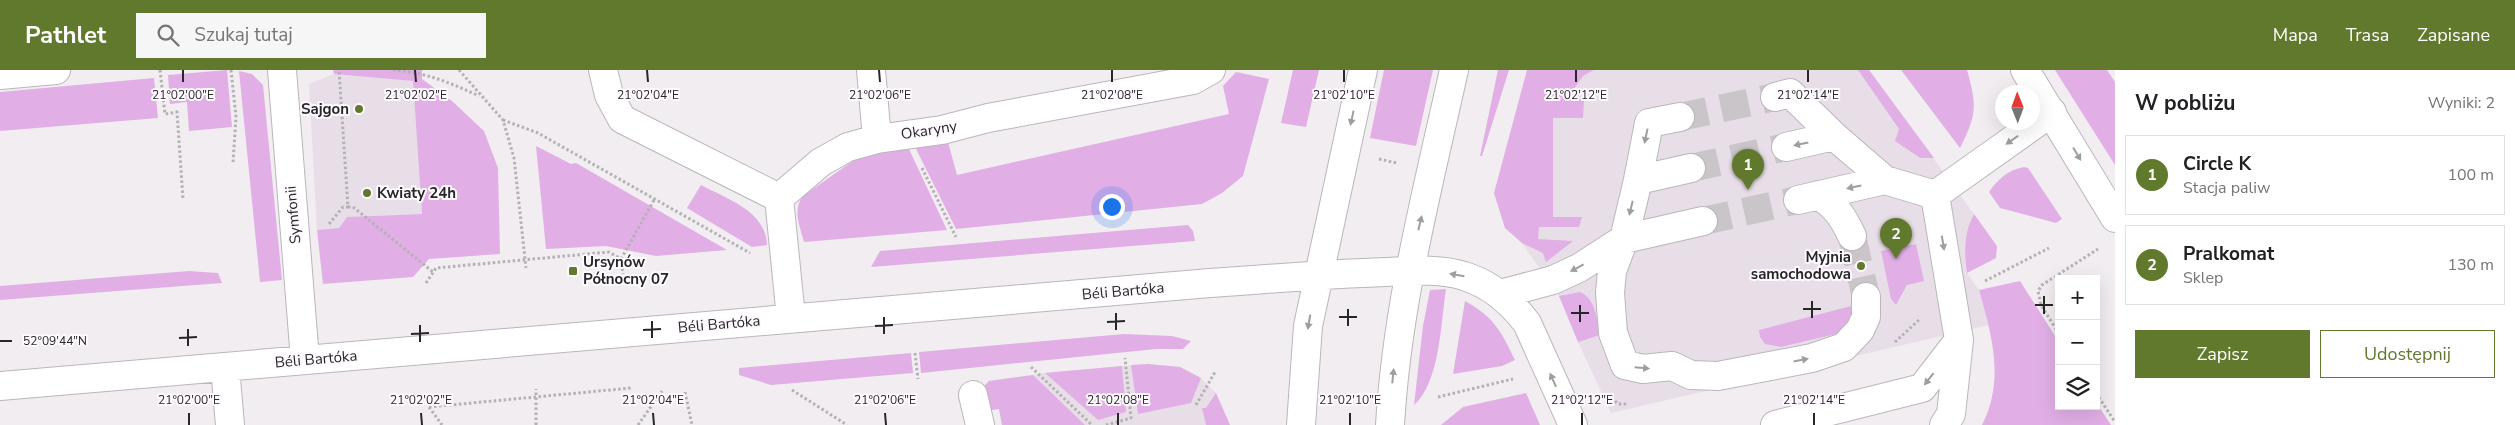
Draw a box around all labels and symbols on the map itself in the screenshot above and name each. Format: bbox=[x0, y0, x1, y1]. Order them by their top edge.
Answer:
north arrow bbox=[1995, 85, 2040, 130]
text: 21°02'00"E bbox=[152, 87, 214, 103]
text: 21°02'02"E bbox=[385, 87, 447, 103]
text: 21°02'04"E bbox=[617, 87, 679, 103]
text: 21°02'06"E bbox=[849, 87, 911, 103]
text: 21°02'08"E bbox=[1081, 87, 1143, 103]
text: 21°02'10"E bbox=[1313, 87, 1375, 103]
text: 21°02'12"E bbox=[1545, 87, 1607, 103]
text: 21°02'14"E bbox=[1777, 87, 1839, 103]
place label: Sajgon bbox=[301, 99, 349, 119]
marker: Sajgon bbox=[353, 103, 365, 115]
one-way arrow bbox=[1348, 110, 1356, 125]
street label: Okaryny bbox=[899, 116, 959, 144]
one-way arrow bbox=[1642, 129, 1650, 145]
one-way arrow bbox=[2005, 135, 2019, 145]
one-way arrow bbox=[1793, 140, 1808, 148]
one-way arrow bbox=[2072, 148, 2081, 161]
pin: 1 bbox=[1732, 149, 1764, 190]
place label: Kwiaty 24h bbox=[377, 183, 456, 203]
one-way arrow bbox=[1846, 183, 1862, 191]
street label: Symfonii bbox=[280, 185, 306, 245]
marker: Kwiaty 24h bbox=[361, 187, 373, 199]
your location bbox=[1099, 194, 1125, 220]
one-way arrow bbox=[1627, 201, 1635, 216]
one-way arrow bbox=[1416, 216, 1424, 231]
pin: 2 bbox=[1880, 218, 1912, 259]
one-way arrow bbox=[1939, 236, 1947, 252]
place label: Myjnia samochodowa bbox=[1751, 247, 1851, 284]
place label: Ursynów Północny 07 bbox=[583, 252, 669, 289]
marker: Myjnia samochodowa bbox=[1855, 260, 1867, 272]
one-way arrow bbox=[1570, 264, 1584, 272]
marker: Ursynów Północny 07 bbox=[567, 265, 579, 277]
one-way arrow bbox=[1448, 270, 1464, 278]
street label: Béli Bartóka bbox=[1081, 277, 1165, 305]
street label: Béli Bartóka bbox=[677, 310, 761, 338]
one-way arrow bbox=[1305, 315, 1313, 331]
text: 52°09'44"N bbox=[23, 333, 87, 349]
street label: Béli Bartóka bbox=[274, 345, 358, 373]
one-way arrow bbox=[1793, 356, 1808, 364]
one-way arrow bbox=[1635, 364, 1651, 372]
one-way arrow bbox=[1389, 368, 1397, 384]
one-way arrow bbox=[1924, 372, 1934, 386]
one-way arrow bbox=[1548, 373, 1556, 387]
text: 21°02'00"E bbox=[158, 392, 220, 408]
text: 21°02'02"E bbox=[390, 392, 452, 408]
text: 21°02'04"E bbox=[622, 392, 684, 408]
text: 21°02'06"E bbox=[854, 392, 916, 408]
text: 21°02'08"E bbox=[1087, 392, 1149, 408]
text: 21°02'10"E bbox=[1319, 392, 1381, 408]
text: 21°02'12"E bbox=[1551, 392, 1613, 408]
text: 21°02'14"E bbox=[1783, 392, 1845, 408]

